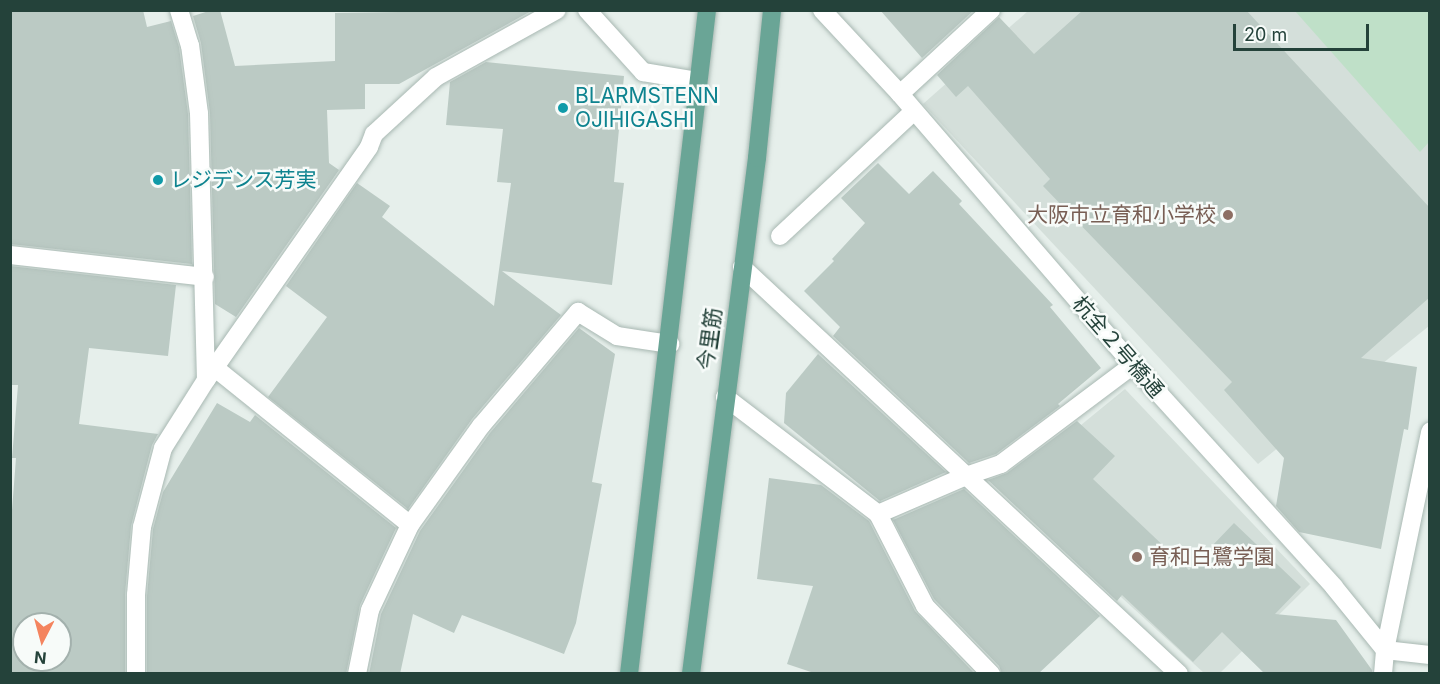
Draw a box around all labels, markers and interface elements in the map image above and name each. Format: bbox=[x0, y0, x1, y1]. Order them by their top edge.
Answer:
scale bar bbox=[1236, 12, 1372, 50]
text: 20 m bbox=[1244, 24, 1287, 45]
place label: BLARMSTENN OJIHIGASHI bbox=[575, 83, 719, 133]
marker: BLARMSTENN OJIHIGASHI bbox=[556, 101, 570, 115]
place label: レジデンス芳実 bbox=[170, 167, 317, 193]
marker: レジデンス芳実 bbox=[151, 173, 165, 187]
place label: 大阪市立育和小学校 bbox=[1027, 202, 1216, 228]
marker: 大阪市立育和小学校 bbox=[1221, 208, 1235, 222]
street label: 杭全２号橋通 bbox=[1067, 291, 1169, 403]
street label: 今里筋 bbox=[693, 306, 727, 372]
place label: 育和白鷺学園 bbox=[1149, 544, 1275, 570]
marker: 育和白鷺学園 bbox=[1130, 550, 1144, 564]
north arrow bbox=[12, 612, 72, 672]
text: N bbox=[33, 647, 47, 668]

